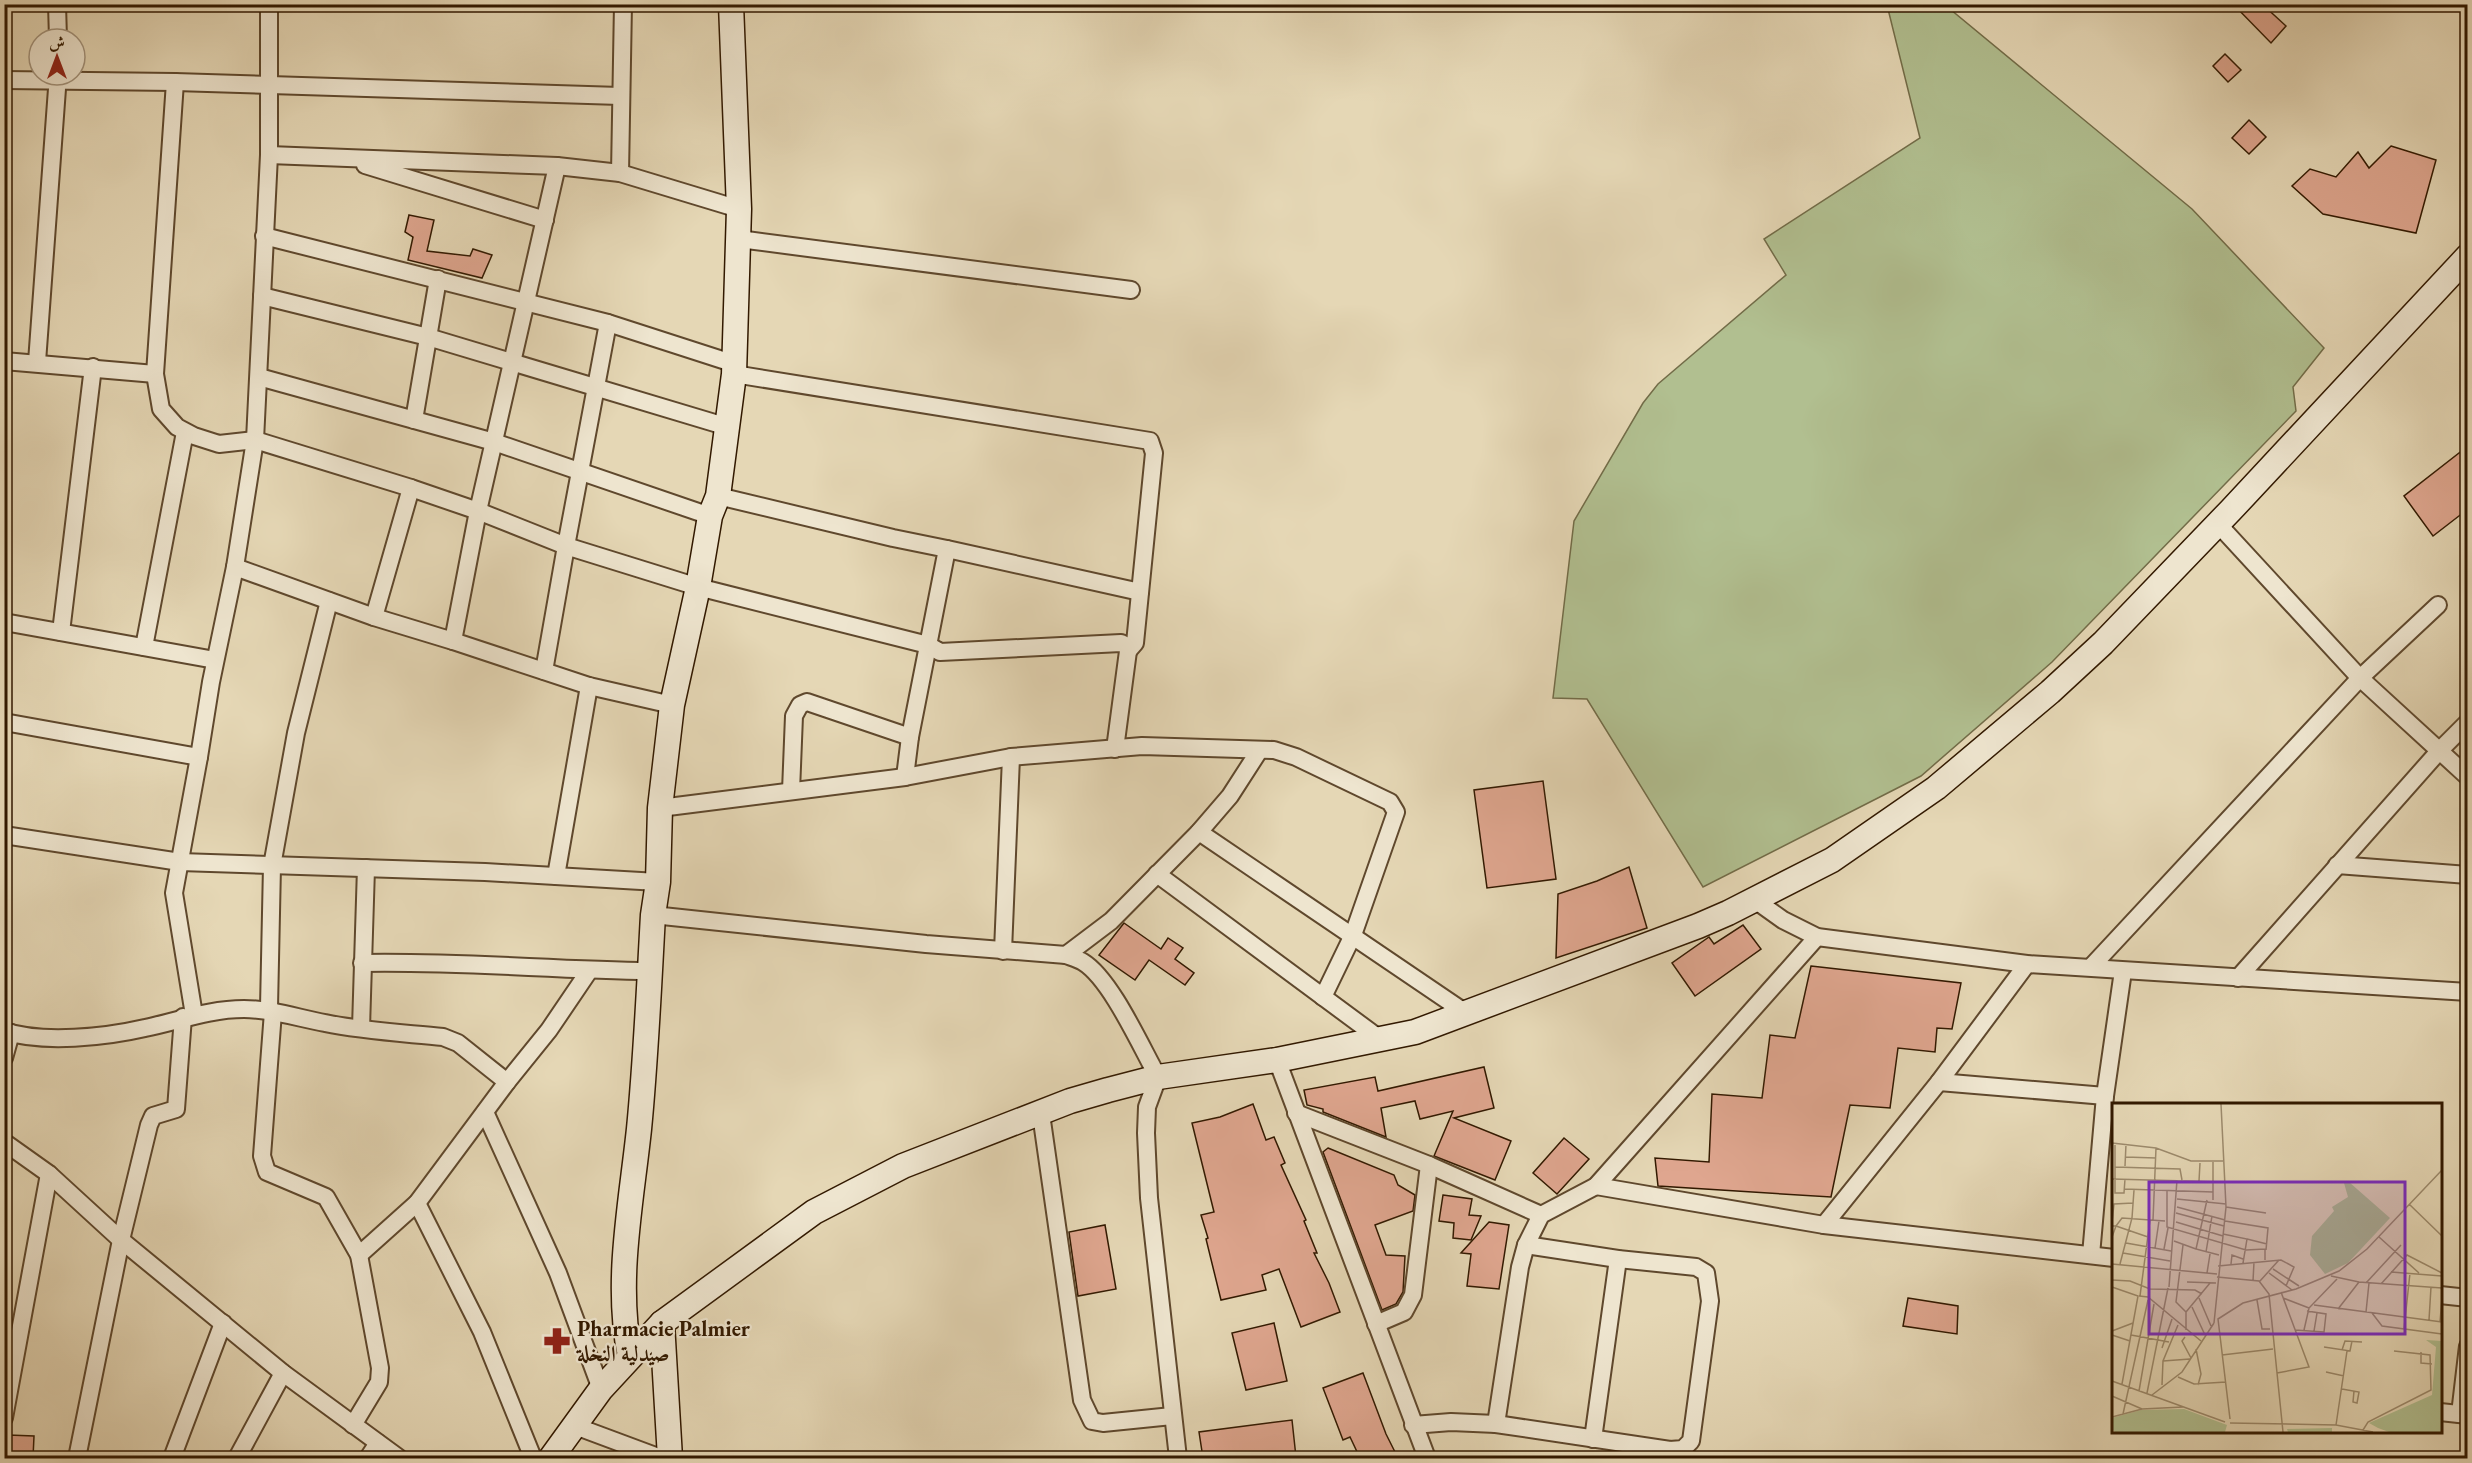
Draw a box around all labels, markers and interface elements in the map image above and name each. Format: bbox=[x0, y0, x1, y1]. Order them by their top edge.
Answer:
north arrow bbox=[27, 27, 87, 87]
text: ش bbox=[49, 32, 65, 53]
inset map bbox=[2112, 1103, 2442, 1433]
place label: Pharmacie Palmier صيدلية النخلة bbox=[575, 1314, 751, 1368]
pharmacy icon: Pharmacie Palmier صيدلية النخلة bbox=[542, 1326, 572, 1356]

